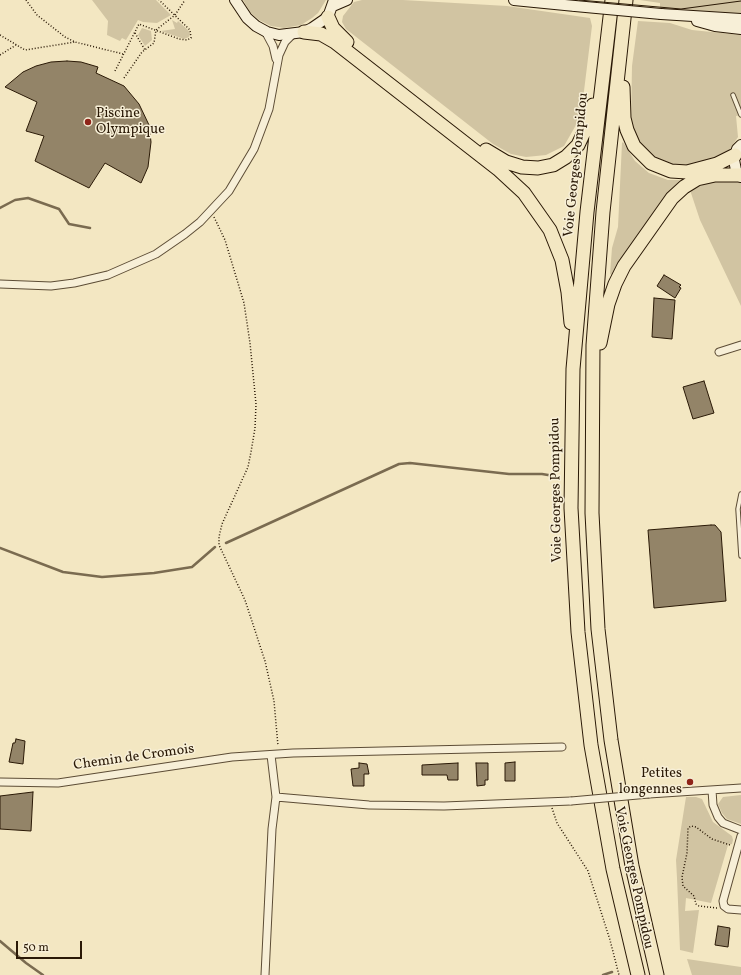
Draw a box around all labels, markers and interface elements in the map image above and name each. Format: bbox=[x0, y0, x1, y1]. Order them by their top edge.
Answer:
street label: Voie Georges Pompidou bbox=[561, 92, 593, 238]
place label: Piscine Olympique bbox=[96, 106, 165, 138]
marker: Piscine Olympique bbox=[83, 117, 93, 127]
street label: Voie Georges Pompidou bbox=[547, 417, 567, 563]
street label: Chemin de Cromois bbox=[73, 741, 195, 775]
place label: Petites longennes bbox=[619, 766, 682, 798]
marker: Petites longennes bbox=[685, 777, 695, 787]
street label: Voie Georges Pompidou bbox=[610, 805, 656, 951]
scale bar bbox=[18, 933, 84, 959]
text: 50 m bbox=[23, 940, 49, 956]

